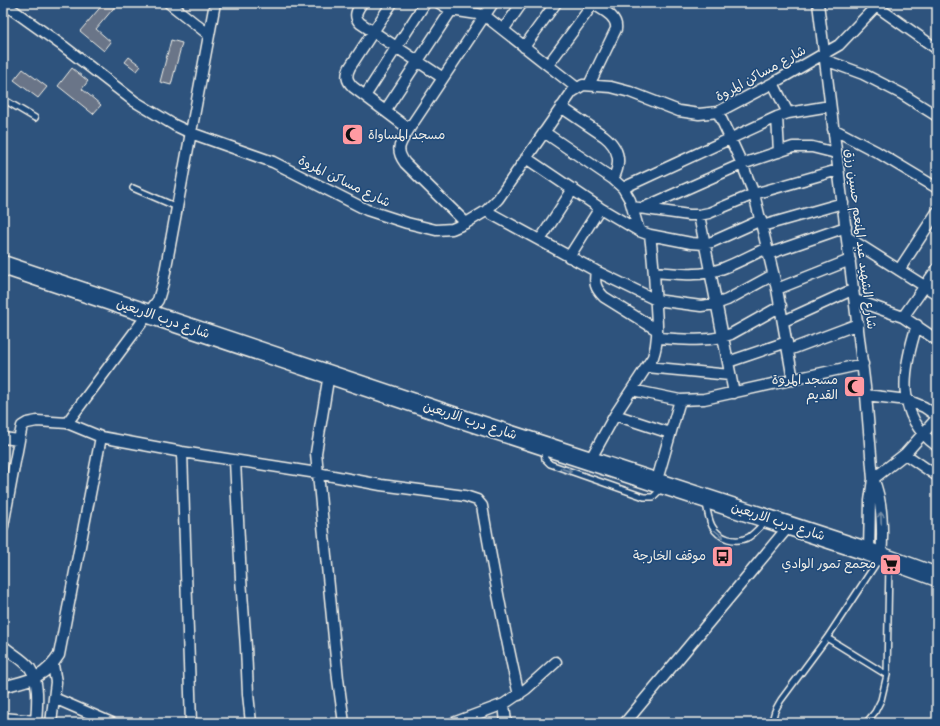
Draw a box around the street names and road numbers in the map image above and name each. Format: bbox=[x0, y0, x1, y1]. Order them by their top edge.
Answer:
street label: شارع مساكن المروة bbox=[713, 42, 809, 106]
street label: شارع الشهيد عبد المنعم حسين رزق bbox=[839, 148, 880, 330]
street label: شارع مساكن المروة bbox=[295, 152, 393, 212]
street label: شارع درب الاربعين bbox=[114, 295, 212, 343]
street label: شارع درب الاربعين bbox=[421, 398, 519, 444]
street label: شارع درب الاربعين bbox=[729, 499, 827, 545]

